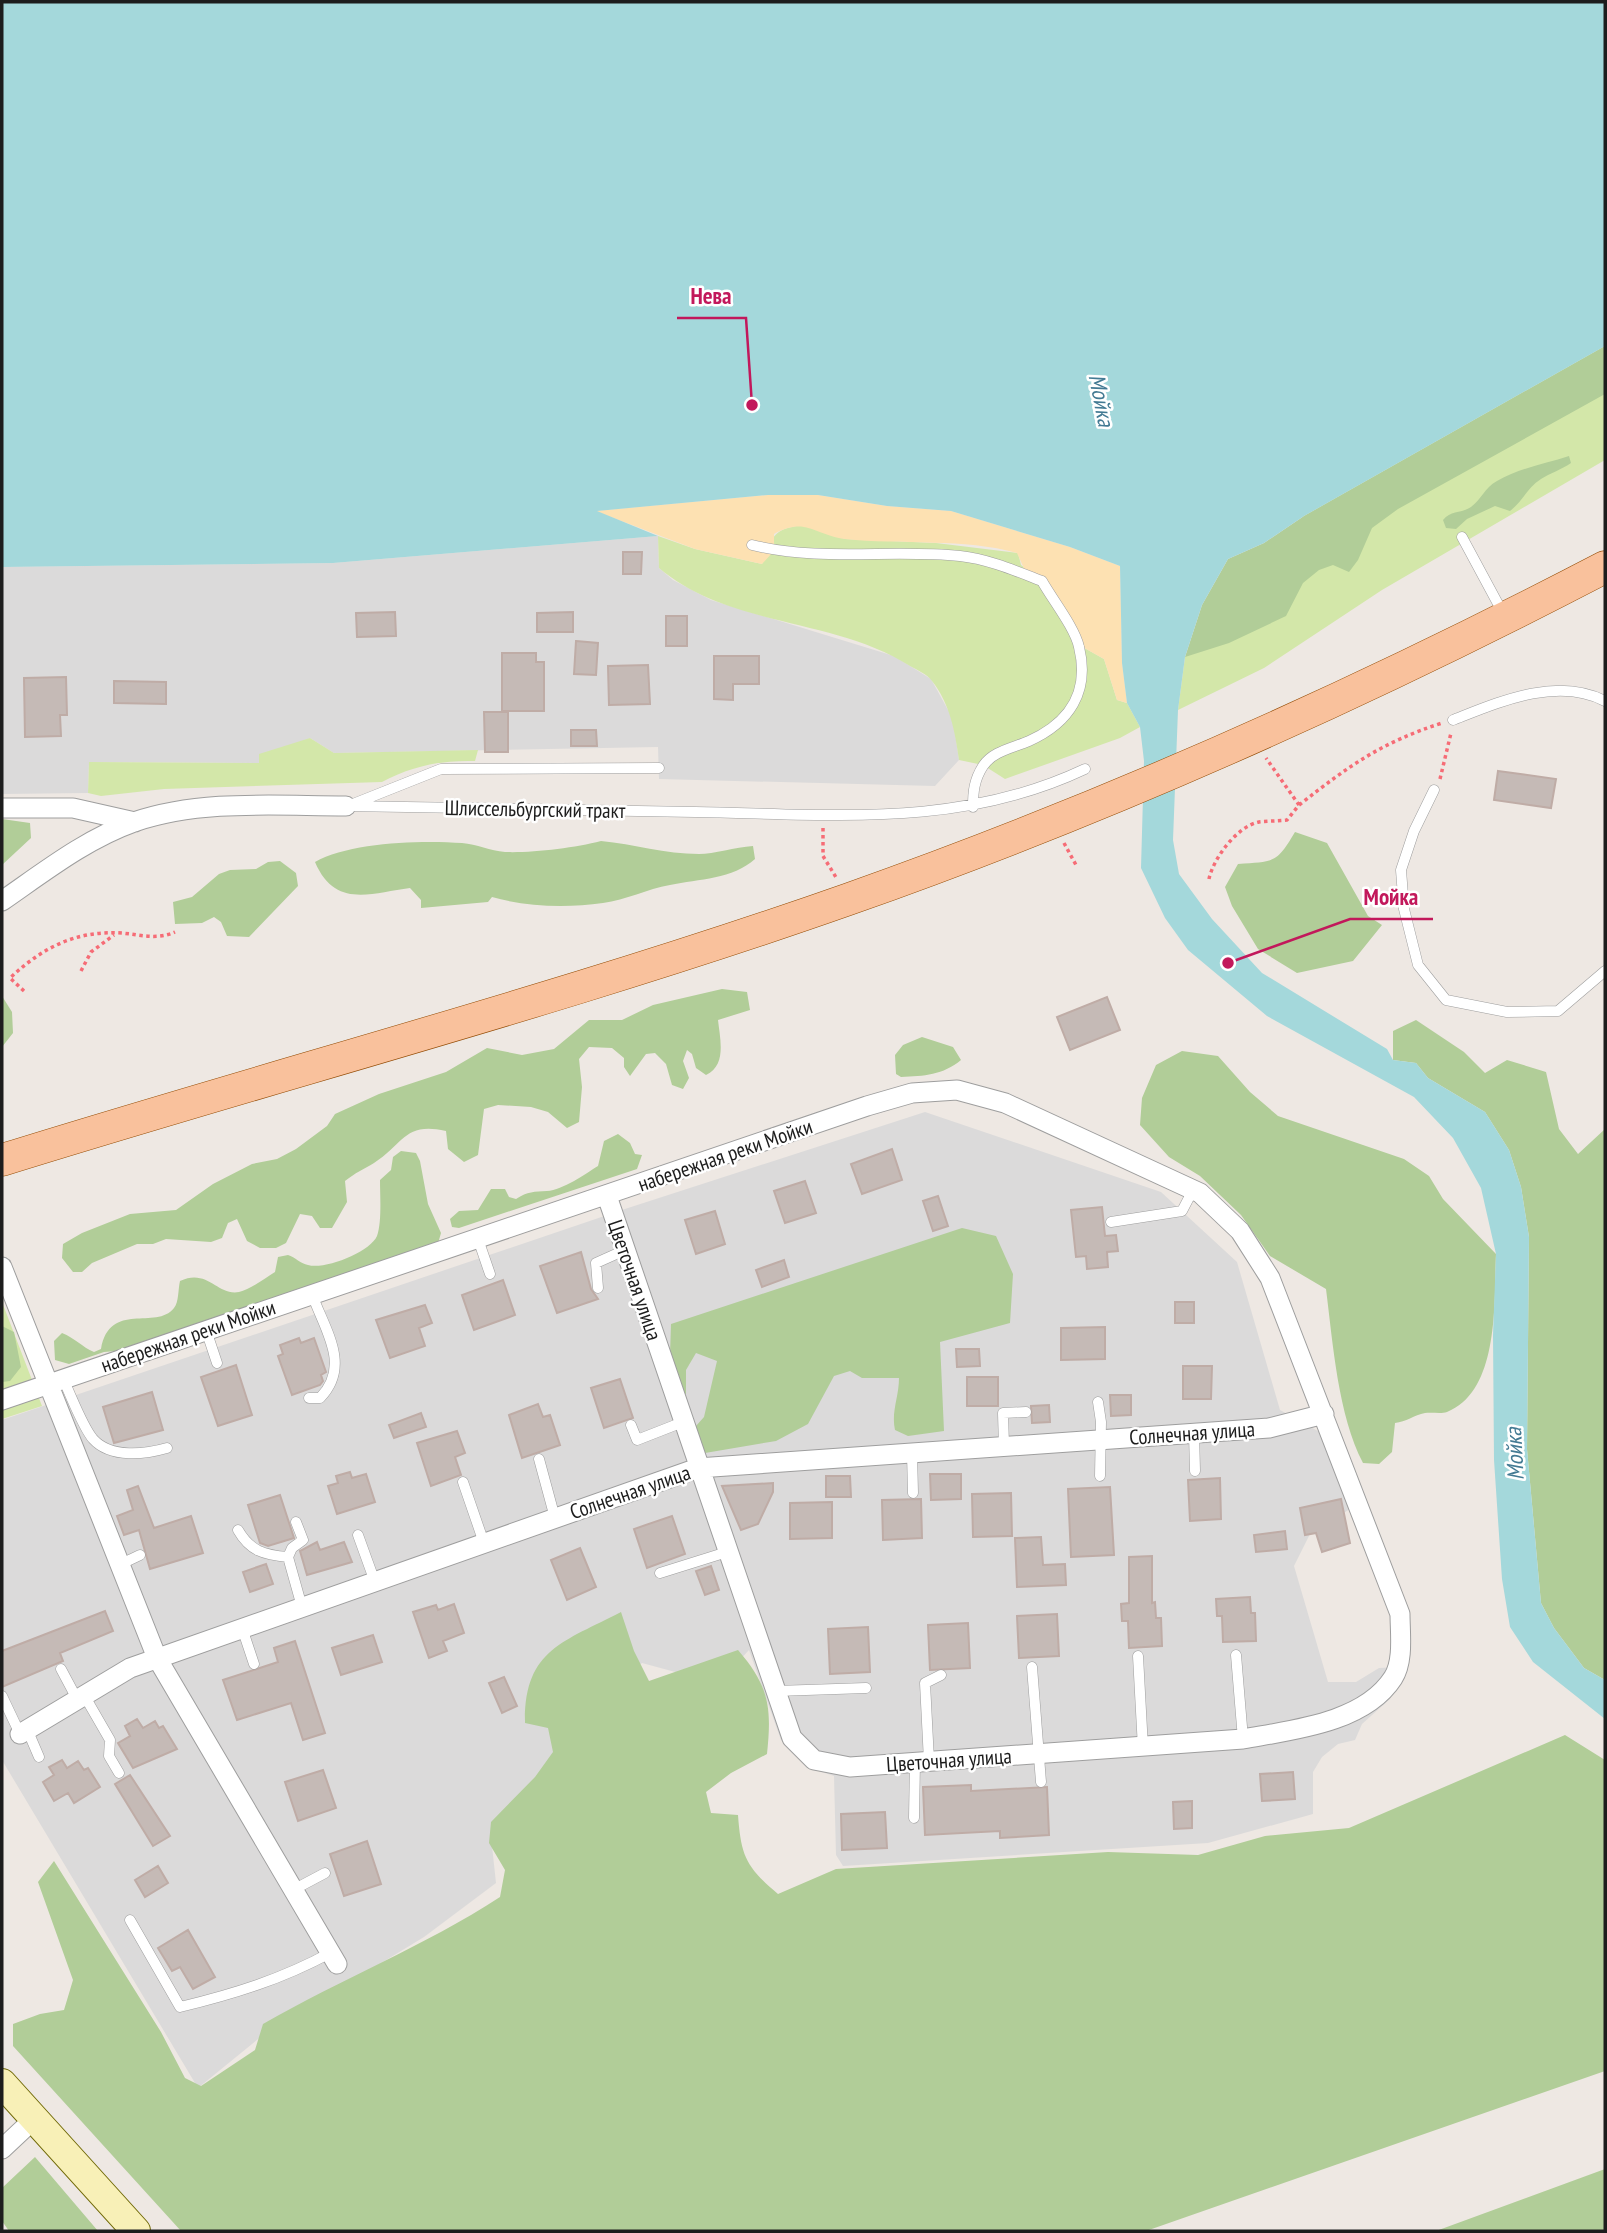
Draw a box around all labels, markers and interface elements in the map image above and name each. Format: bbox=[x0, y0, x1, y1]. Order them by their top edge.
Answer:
callout: Нева bbox=[677, 274, 746, 318]
text: Нева bbox=[690, 281, 732, 310]
water label: Мойка bbox=[1083, 371, 1122, 430]
street label: Шлиссельбургский тракт bbox=[444, 794, 626, 824]
callout: Мойка bbox=[1350, 875, 1433, 919]
text: Мойка bbox=[1364, 882, 1418, 911]
street label: набережная реки Мойки bbox=[634, 1112, 816, 1198]
street label: Цветочная улица bbox=[602, 1216, 668, 1344]
street label: набережная реки Мойки bbox=[97, 1293, 279, 1379]
street label: Солнечная улица bbox=[1128, 1415, 1256, 1451]
water label: Мойка bbox=[1498, 1425, 1530, 1481]
street label: Солнечная улица bbox=[566, 1459, 694, 1525]
street label: Цветочная улица bbox=[885, 1742, 1013, 1778]

